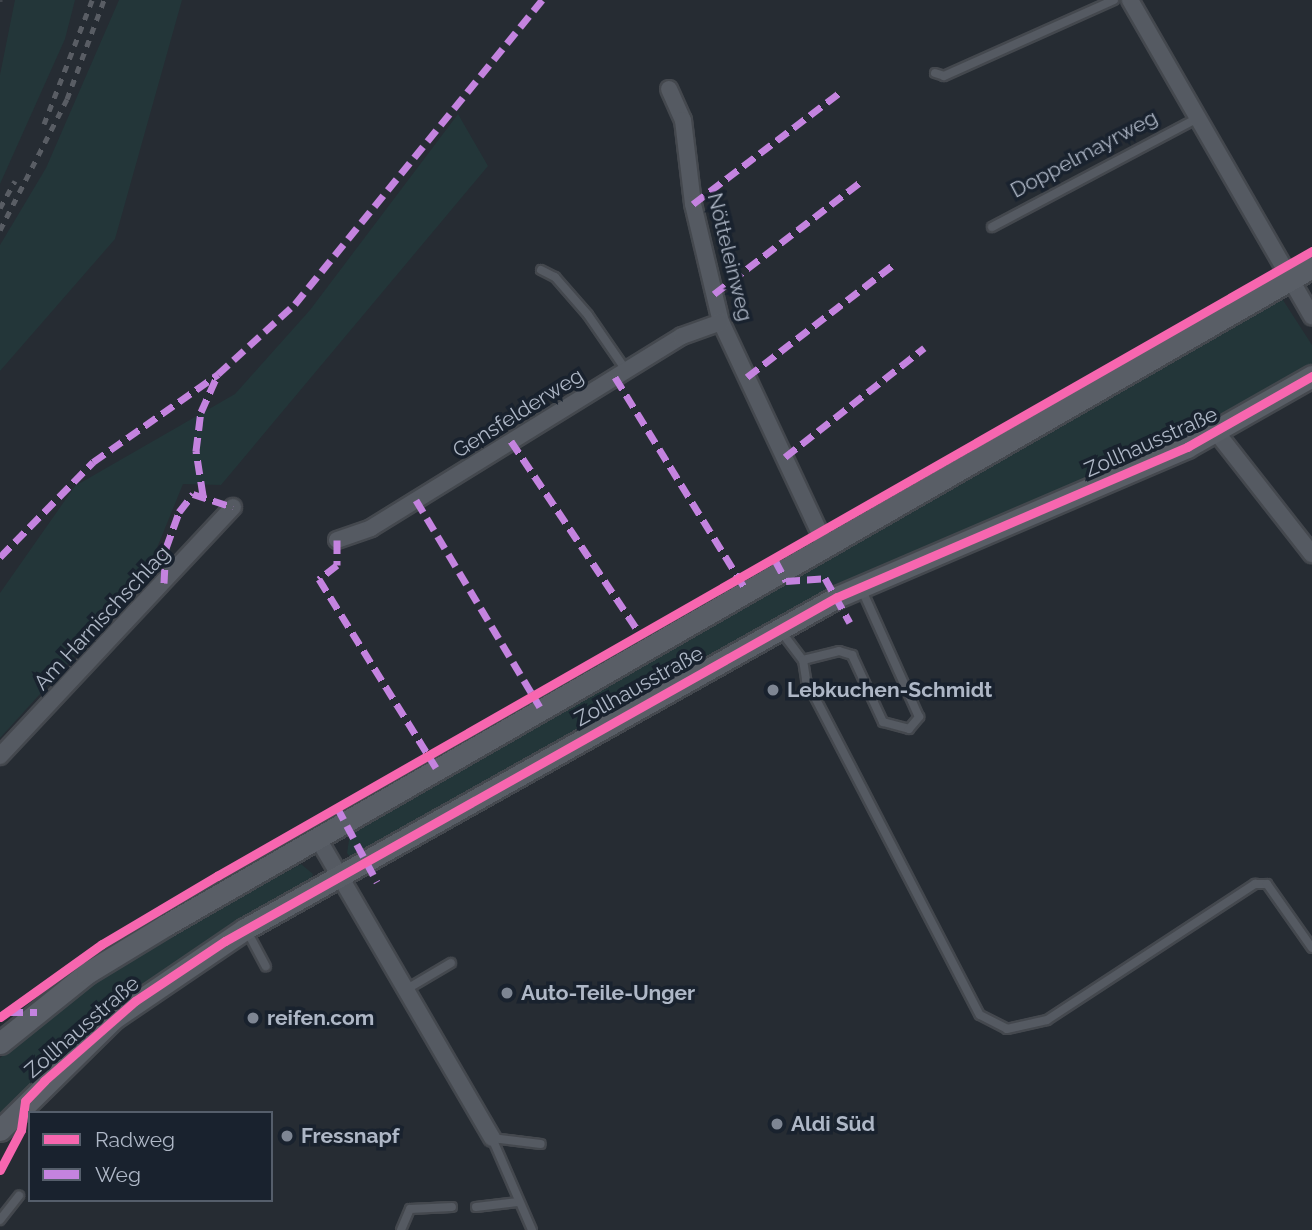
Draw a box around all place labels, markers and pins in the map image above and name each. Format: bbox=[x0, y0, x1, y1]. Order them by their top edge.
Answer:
place label: Lebkuchen-Schmidt bbox=[787, 677, 992, 703]
marker: Lebkuchen-Schmidt bbox=[765, 682, 781, 698]
place label: Auto-Teile-Unger bbox=[521, 980, 695, 1006]
marker: Auto-Teile-Unger bbox=[499, 985, 515, 1001]
place label: reifen.com bbox=[267, 1005, 374, 1031]
marker: reifen.com bbox=[245, 1010, 261, 1026]
place label: Aldi Süd bbox=[791, 1111, 875, 1137]
marker: Aldi Süd bbox=[769, 1116, 785, 1132]
place label: Fressnapf bbox=[301, 1123, 400, 1149]
marker: Fressnapf bbox=[279, 1128, 295, 1144]

